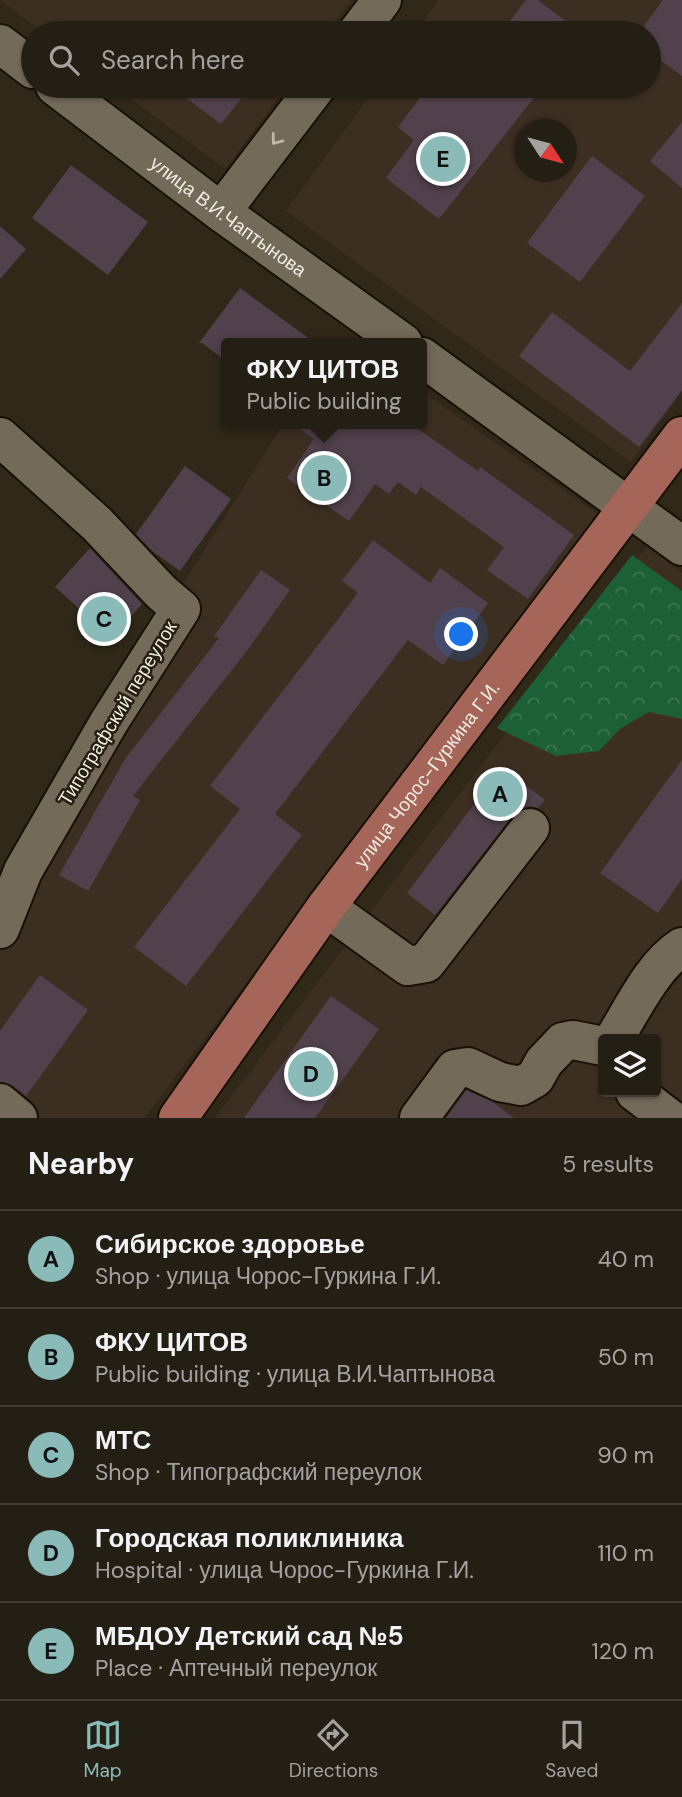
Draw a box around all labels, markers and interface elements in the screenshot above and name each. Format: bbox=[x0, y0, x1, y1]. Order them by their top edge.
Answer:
search box bbox=[21, 21, 661, 98]
icon: search bbox=[45, 41, 83, 79]
text: Search here bbox=[101, 43, 244, 77]
north arrow bbox=[514, 119, 577, 182]
one-way arrow bbox=[271, 132, 284, 145]
pin: E bbox=[420, 133, 466, 185]
street label: улица В.И.Чаптынова bbox=[145, 151, 312, 283]
popup bbox=[221, 338, 427, 429]
text: ФКУ ЦИТОВ bbox=[246, 352, 399, 386]
text: Public building bbox=[246, 386, 402, 416]
pin: B bbox=[301, 452, 347, 504]
pin: C bbox=[81, 593, 127, 645]
street label: Типографский переулок bbox=[52, 616, 183, 810]
your location bbox=[444, 617, 478, 651]
street label: улица Чорос-Гуркина Г.И. bbox=[348, 677, 505, 873]
pin: A bbox=[477, 768, 523, 820]
map controls bbox=[598, 1034, 661, 1097]
button: layers bbox=[598, 1034, 661, 1097]
pin: D bbox=[288, 1048, 334, 1100]
text: Nearby bbox=[28, 1144, 134, 1183]
text: 5 results bbox=[562, 1149, 654, 1179]
text: Сибирское здоровье bbox=[95, 1227, 365, 1261]
text: A bbox=[43, 1244, 59, 1274]
text: 40 m bbox=[598, 1244, 654, 1274]
text: Shop · улица Чорос-Гуркина Г.И. bbox=[95, 1261, 441, 1291]
text: ФКУ ЦИТОВ bbox=[95, 1325, 248, 1359]
text: B bbox=[44, 1342, 58, 1372]
text: 50 m bbox=[598, 1342, 654, 1372]
text: Public building · улица В.И.Чаптынова bbox=[95, 1359, 495, 1389]
text: МТС bbox=[95, 1423, 151, 1457]
text: C bbox=[43, 1440, 59, 1470]
text: 90 m bbox=[597, 1440, 654, 1470]
text: Shop · Типографский переулок bbox=[95, 1457, 422, 1487]
text: Городская поликлиника bbox=[95, 1521, 404, 1555]
text: D bbox=[43, 1538, 59, 1568]
text: 110 m bbox=[597, 1538, 654, 1568]
text: Hospital · улица Чорос-Гуркина Г.И. bbox=[95, 1555, 474, 1585]
text: МБДОУ Детский сад №5 bbox=[95, 1619, 404, 1653]
text: E bbox=[44, 1636, 58, 1666]
text: 120 m bbox=[591, 1636, 654, 1666]
text: Place · Аптечный переулок bbox=[95, 1653, 377, 1683]
tab: Map bbox=[84, 1716, 122, 1783]
tab: Directions bbox=[289, 1716, 378, 1783]
tab: Saved bbox=[545, 1716, 598, 1783]

